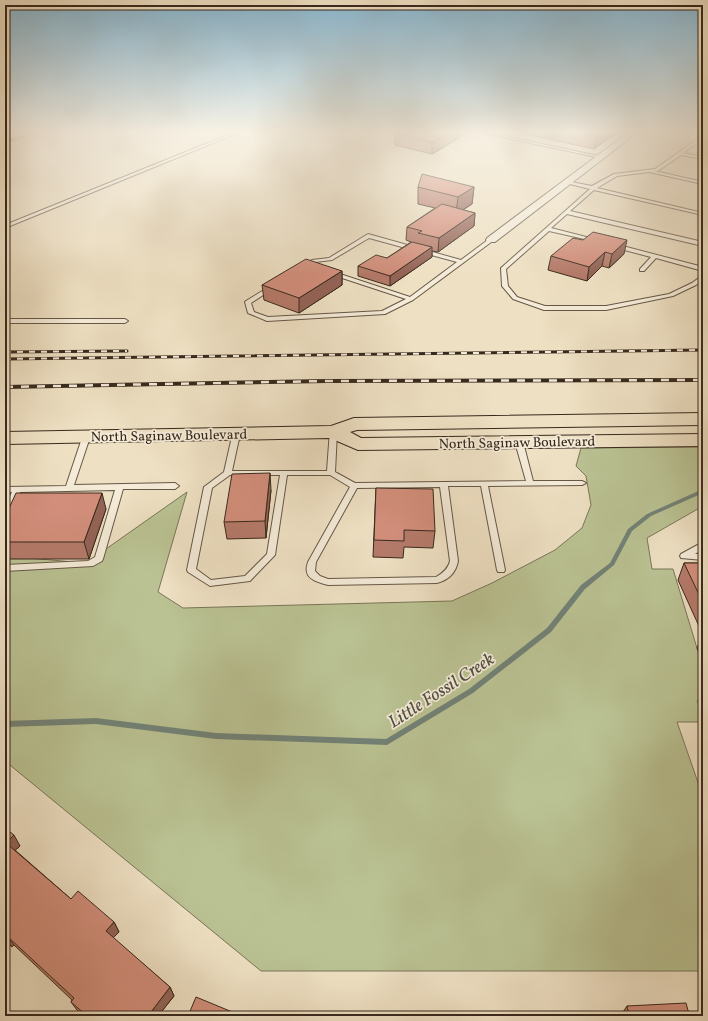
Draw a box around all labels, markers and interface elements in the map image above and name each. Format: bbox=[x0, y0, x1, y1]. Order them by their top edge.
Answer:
street label: North Saginaw Boulevard bbox=[90, 426, 248, 447]
street label: North Saginaw Boulevard bbox=[438, 433, 596, 454]
water label: Little Fossil Creek bbox=[384, 647, 500, 735]

